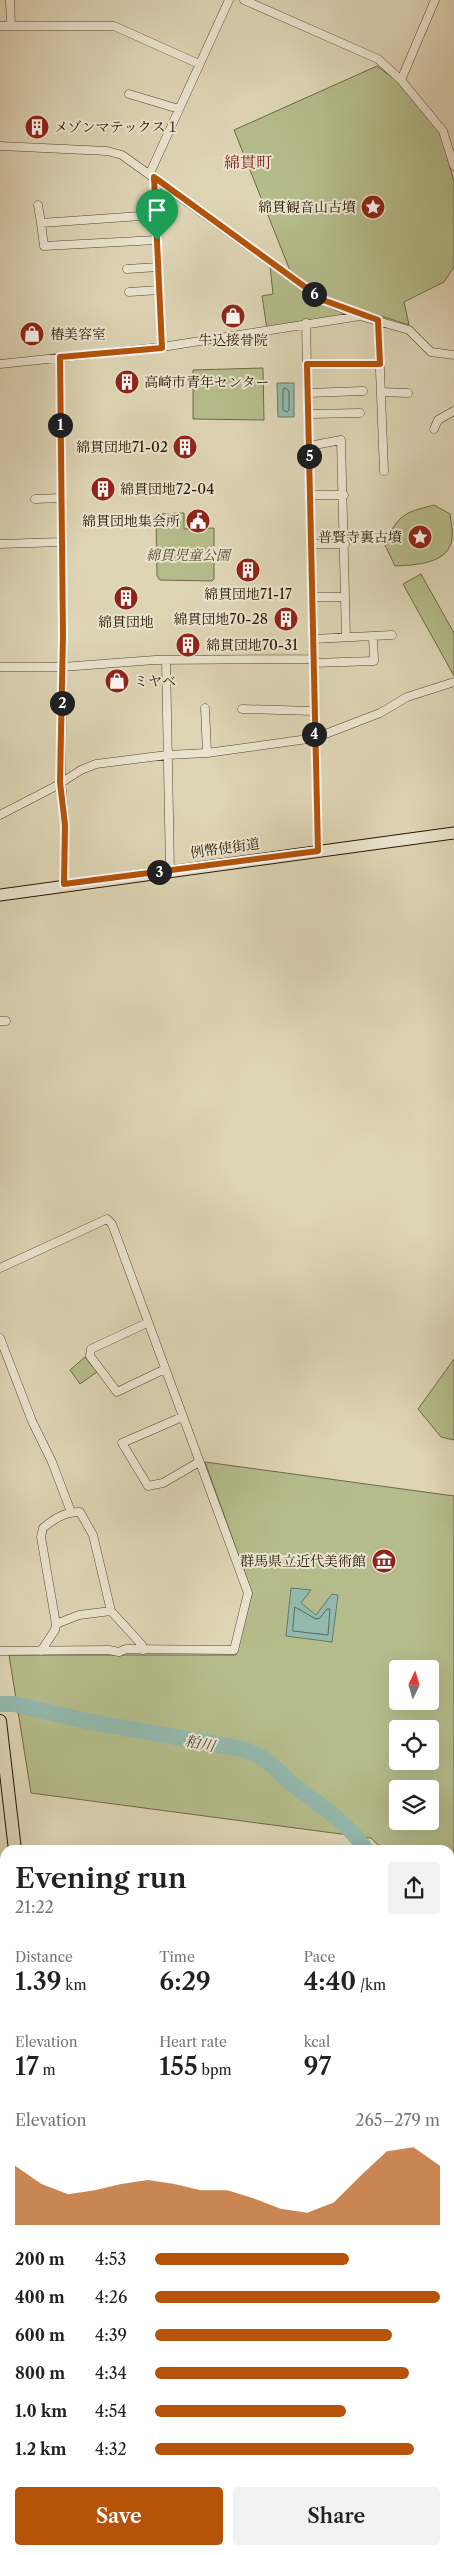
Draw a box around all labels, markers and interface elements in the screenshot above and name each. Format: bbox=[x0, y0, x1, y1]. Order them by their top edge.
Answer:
building icon: メゾンマテックス１ bbox=[24, 114, 50, 140]
place label: メゾンマテックス１ bbox=[54, 118, 179, 136]
district label: 綿貫町 bbox=[224, 152, 272, 172]
pin bbox=[136, 189, 178, 240]
place icon: 綿貫観音山古墳 bbox=[360, 194, 386, 220]
icon: arrive bbox=[143, 196, 171, 224]
place label: 綿貫観音山古墳 bbox=[258, 198, 356, 216]
pin: 6 bbox=[302, 282, 326, 306]
text: 6 bbox=[310, 285, 319, 303]
shop icon: 牛込接骨院 bbox=[220, 303, 246, 329]
shop icon: 椿美容室 bbox=[19, 321, 45, 347]
place label: 椿美容室 bbox=[50, 325, 106, 343]
place label: 牛込接骨院 bbox=[198, 331, 268, 349]
building icon: 高崎市青年センター bbox=[114, 369, 140, 395]
place label: 高崎市青年センター bbox=[144, 373, 269, 391]
pin: 1 bbox=[48, 412, 72, 438]
text: 1 bbox=[57, 416, 64, 434]
building icon: 綿貫団地71-02 bbox=[172, 434, 198, 460]
place label: 綿貫団地71-02 bbox=[76, 438, 168, 456]
pin: 5 bbox=[296, 444, 322, 468]
text: 5 bbox=[306, 447, 313, 465]
building icon: 綿貫団地72-04 bbox=[90, 476, 116, 502]
place label: 綿貫団地72-04 bbox=[120, 480, 214, 498]
public building icon: 綿貫団地集会所 bbox=[185, 508, 211, 534]
place label: 綿貫団地集会所 bbox=[82, 512, 180, 530]
place icon: 普賢寺裏古墳 bbox=[407, 524, 433, 550]
place label: 普賢寺裏古墳 bbox=[318, 528, 402, 546]
park label: 綿貫児童公園 bbox=[146, 546, 232, 564]
building icon: 綿貫団地71-17 bbox=[235, 557, 261, 583]
building icon: 綿貫団地 bbox=[113, 585, 139, 611]
place label: 綿貫団地71-17 bbox=[204, 585, 292, 603]
building icon: 綿貫団地70-28 bbox=[273, 606, 299, 632]
place label: 綿貫団地70-28 bbox=[173, 610, 268, 628]
place label: 綿貫団地 bbox=[98, 613, 154, 631]
building icon: 綿貫団地70-31 bbox=[175, 632, 201, 658]
place label: 綿貫団地70-31 bbox=[206, 636, 298, 654]
shop icon: ミヤベ bbox=[104, 668, 130, 694]
place label: ミヤベ bbox=[134, 672, 176, 690]
pin: 2 bbox=[50, 690, 74, 716]
text: 2 bbox=[58, 694, 67, 712]
pin: 4 bbox=[302, 722, 326, 746]
text: 4 bbox=[310, 725, 319, 743]
street label: 例幣使街道 bbox=[189, 834, 261, 862]
pin: 3 bbox=[146, 860, 172, 884]
text: 3 bbox=[156, 863, 163, 881]
museum icon: 群馬県立近代美術館 bbox=[371, 1548, 397, 1574]
place label: 群馬県立近代美術館 bbox=[240, 1552, 366, 1570]
north arrow bbox=[389, 1660, 439, 1710]
map controls bbox=[389, 1660, 439, 1830]
button: locate bbox=[389, 1720, 439, 1770]
water label: 粕川 bbox=[183, 1731, 218, 1756]
button: layers bbox=[389, 1780, 439, 1830]
text: Evening run bbox=[15, 1861, 187, 1895]
button: share bbox=[388, 1862, 440, 1914]
text: 21:22 bbox=[15, 1897, 54, 1917]
text: Distance bbox=[15, 1948, 73, 1966]
text: Time bbox=[159, 1948, 195, 1966]
text: Pace bbox=[304, 1948, 335, 1966]
text: 1.39 bbox=[15, 1966, 62, 1997]
text: 6:29 bbox=[159, 1966, 211, 1997]
text: 4:40 bbox=[304, 1966, 356, 1997]
text: km bbox=[62, 1976, 87, 1994]
text: /km bbox=[356, 1976, 386, 1994]
text: Elevation bbox=[15, 2033, 78, 2051]
text: Heart rate bbox=[159, 2033, 227, 2051]
text: kcal bbox=[304, 2033, 330, 2051]
text: 17 bbox=[15, 2051, 39, 2082]
text: 155 bbox=[159, 2051, 198, 2082]
text: 97 bbox=[304, 2051, 331, 2082]
text: m bbox=[39, 2061, 56, 2079]
text: bpm bbox=[198, 2061, 232, 2079]
text: Elevation bbox=[15, 2110, 86, 2130]
text: 265–279 m bbox=[355, 2110, 440, 2130]
text: 200 m bbox=[15, 2249, 65, 2269]
text: 4:53 bbox=[95, 2249, 126, 2269]
text: 400 m bbox=[15, 2287, 65, 2307]
text: 4:26 bbox=[95, 2287, 127, 2307]
text: 600 m bbox=[15, 2325, 65, 2345]
text: 4:39 bbox=[95, 2325, 127, 2345]
text: 800 m bbox=[15, 2363, 65, 2383]
text: 4:34 bbox=[95, 2363, 127, 2383]
text: 1.0 km bbox=[15, 2401, 67, 2421]
text: 4:54 bbox=[95, 2401, 127, 2421]
text: 1.2 km bbox=[15, 2439, 67, 2459]
text: 4:32 bbox=[95, 2439, 127, 2459]
button: Save bbox=[15, 2487, 223, 2545]
button: Share bbox=[233, 2487, 440, 2545]

